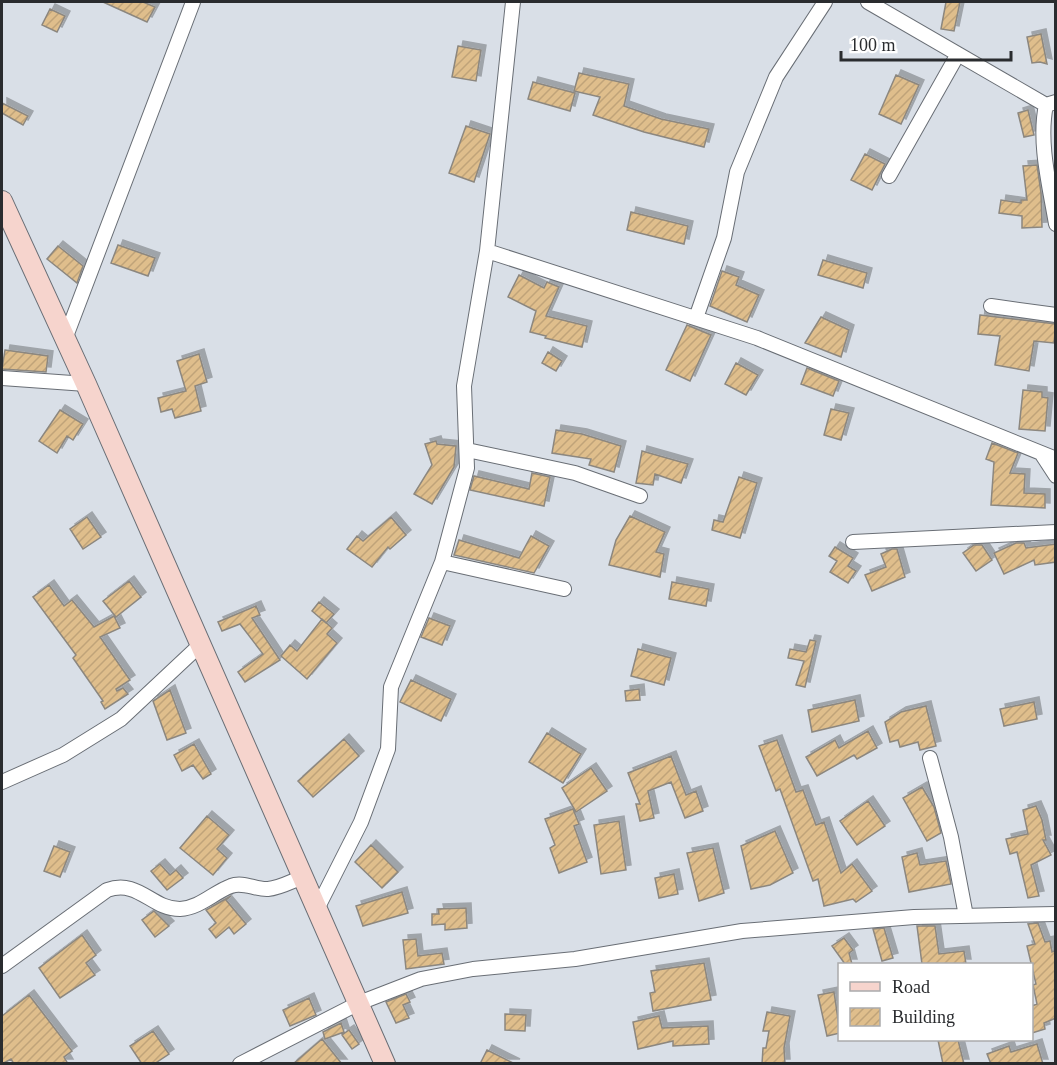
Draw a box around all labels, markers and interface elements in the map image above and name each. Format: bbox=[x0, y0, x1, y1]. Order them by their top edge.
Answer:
scale bar bbox=[841, 24, 1010, 62]
text: 100 m bbox=[850, 35, 896, 55]
legend bbox=[838, 963, 1033, 1041]
text: Road bbox=[892, 977, 930, 997]
text: Building bbox=[892, 1007, 955, 1027]

